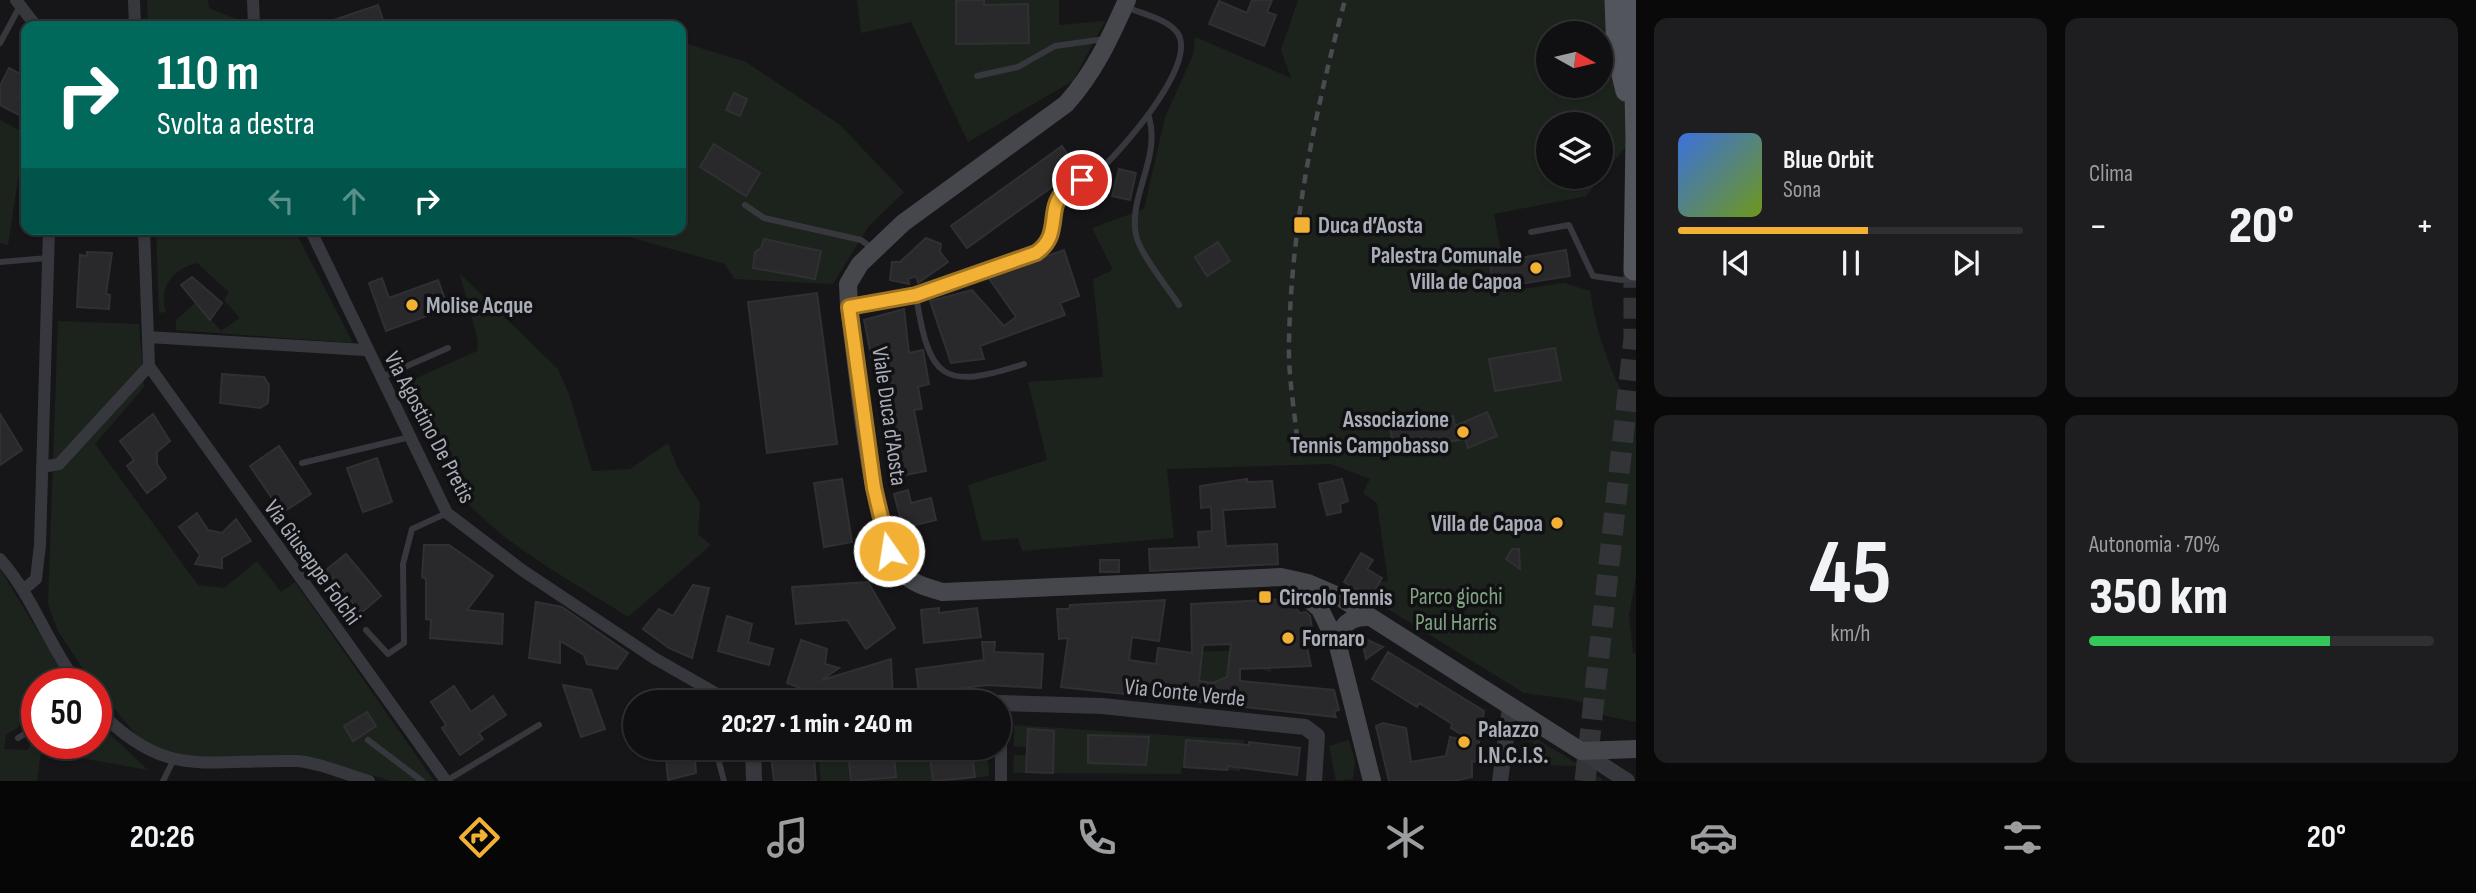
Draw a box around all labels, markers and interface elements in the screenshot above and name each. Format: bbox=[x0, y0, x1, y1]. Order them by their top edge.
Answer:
north arrow bbox=[1536, 21, 1614, 98]
map controls bbox=[1536, 21, 1613, 189]
text: 110 m bbox=[157, 45, 259, 104]
icon: right bbox=[42, 49, 133, 140]
text: Svolta a destra bbox=[157, 105, 315, 144]
button: layers bbox=[1536, 112, 1613, 189]
text: Blue Orbit bbox=[1783, 145, 1874, 176]
pin bbox=[1052, 150, 1112, 210]
text: Clima bbox=[2089, 160, 2133, 188]
icon: arrive bbox=[1063, 161, 1101, 199]
text: Sona bbox=[1783, 176, 1821, 204]
icon: left bbox=[262, 182, 300, 220]
icon: ahead bbox=[335, 182, 373, 220]
icon: right bbox=[408, 182, 446, 220]
text: 20° bbox=[2229, 195, 2294, 258]
text: − bbox=[2089, 204, 2108, 249]
text: + bbox=[2415, 204, 2434, 249]
place label: Duca d’Aosta bbox=[1318, 212, 1423, 240]
marker: Duca d’Aosta bbox=[1292, 215, 1312, 235]
place label: Palestra Comunale Villa de Capoa bbox=[1371, 242, 1522, 296]
icon: previous bbox=[1717, 244, 1755, 282]
icon: pause bbox=[1832, 244, 1870, 282]
icon: next bbox=[1947, 244, 1985, 282]
marker: Palestra Comunale Villa de Capoa bbox=[1528, 260, 1544, 276]
place label: Molise Acque bbox=[426, 292, 533, 320]
marker: Molise Acque bbox=[404, 297, 420, 313]
street label: Viale Duca d'Aosta bbox=[865, 345, 913, 487]
street label: Via Agostino De Pretis bbox=[377, 347, 481, 508]
place label: Associazione Tennis Campobasso bbox=[1290, 406, 1449, 460]
marker: Associazione Tennis Campobasso bbox=[1455, 424, 1471, 440]
street label: Via Giuseppe Folchi bbox=[258, 495, 367, 631]
place label: Villa de Capoa bbox=[1431, 510, 1543, 538]
position arrow bbox=[852, 514, 926, 588]
marker: Villa de Capoa bbox=[1549, 515, 1565, 531]
text: 45 bbox=[1809, 520, 1892, 629]
text: Autonomia · 70% bbox=[2089, 531, 2220, 559]
text: 350 km bbox=[2089, 566, 2228, 629]
park label: Parco giochi Paul Harris bbox=[1409, 583, 1503, 637]
place label: Circolo Tennis bbox=[1279, 584, 1393, 612]
marker: Circolo Tennis bbox=[1257, 589, 1273, 605]
text: km/h bbox=[1831, 620, 1870, 648]
place label: Fornaro bbox=[1302, 625, 1365, 653]
marker: Fornaro bbox=[1280, 630, 1296, 646]
speed limit sign: 50 bbox=[21, 668, 112, 759]
street label: Via Conte Verde bbox=[1123, 673, 1247, 713]
text: 20:27 · 1 min · 240 m bbox=[721, 709, 913, 740]
place label: Palazzo I.N.C.I.S. bbox=[1478, 716, 1548, 770]
marker: Palazzo I.N.C.I.S. bbox=[1456, 734, 1472, 750]
icon: directions bbox=[455, 813, 504, 862]
icon: music bbox=[763, 813, 812, 862]
icon: phone bbox=[1072, 813, 1121, 862]
icon: climate bbox=[1381, 813, 1430, 862]
icon: car bbox=[1689, 813, 1738, 862]
icon: filters bbox=[1998, 813, 2047, 862]
text: 20:26 bbox=[130, 818, 195, 857]
text: 20° bbox=[2307, 818, 2346, 857]

